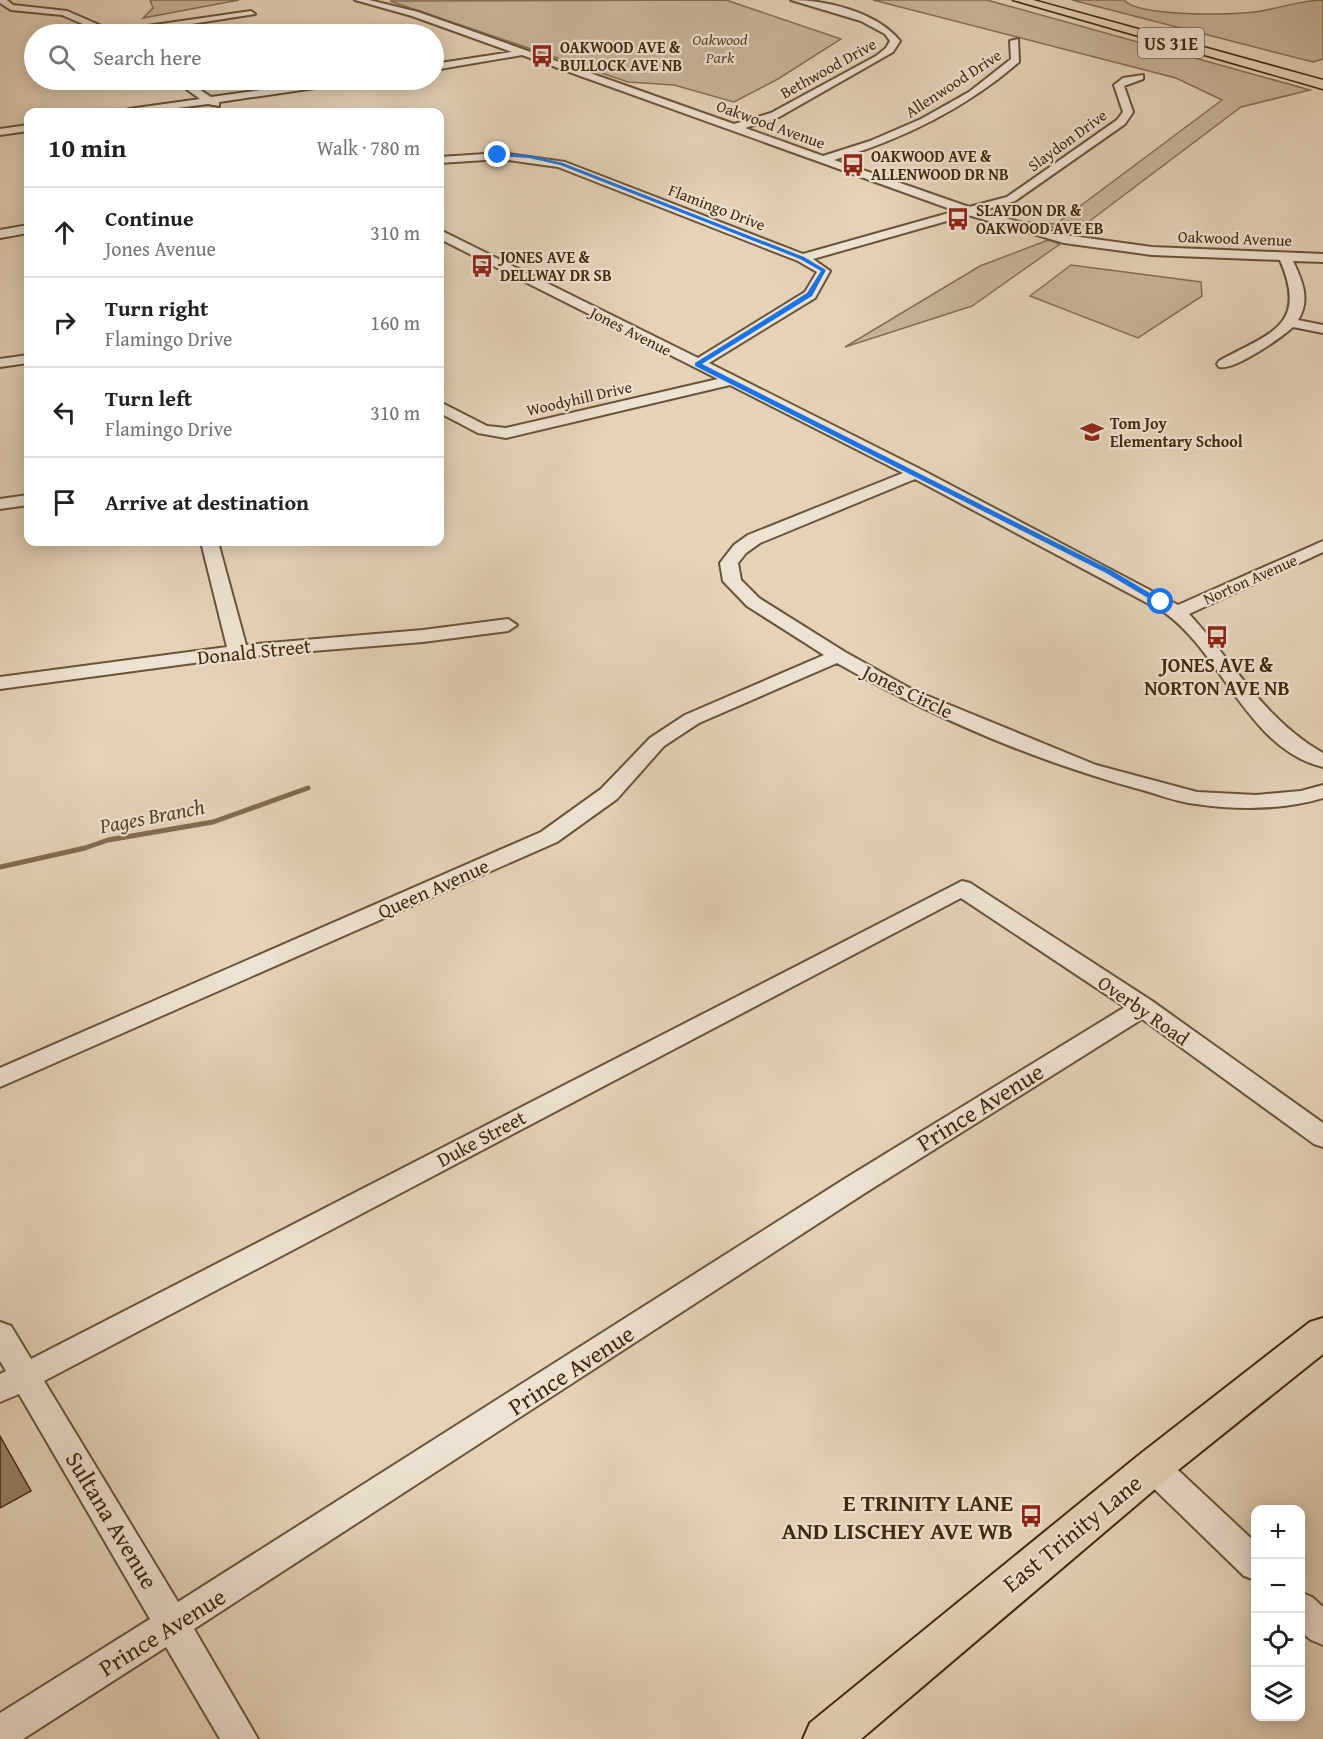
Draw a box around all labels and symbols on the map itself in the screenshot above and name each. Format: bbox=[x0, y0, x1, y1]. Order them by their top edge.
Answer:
park label: Oakwood Park bbox=[692, 27, 748, 69]
road number: US 31E bbox=[1138, 28, 1204, 58]
street label: Bethwood Drive bbox=[776, 32, 880, 104]
place label: OAKWOOD AVE & BULLOCK AVE NB bbox=[560, 35, 683, 77]
bus stop icon: OAKWOOD AVE & BULLOCK AVE NB bbox=[529, 43, 555, 69]
street label: Allenwood Drive bbox=[900, 43, 1006, 123]
street label: Oakwood Avenue bbox=[713, 93, 829, 155]
street label: Slaydon Drive bbox=[1022, 103, 1112, 177]
route end bbox=[484, 141, 510, 167]
place label: OAKWOOD AVE & ALLENWOOD DR NB bbox=[871, 144, 1009, 186]
bus stop icon: OAKWOOD AVE & ALLENWOOD DR NB bbox=[840, 152, 866, 178]
street label: Flamingo Drive bbox=[665, 178, 769, 236]
place label: SLAYDON DR & OAKWOOD AVE EB bbox=[976, 198, 1104, 240]
bus stop icon: SLAYDON DR & OAKWOOD AVE EB bbox=[945, 206, 971, 232]
street label: Oakwood Avenue bbox=[1178, 224, 1292, 252]
place label: JONES AVE & DELLWAY DR SB bbox=[497, 245, 612, 287]
bus stop icon: JONES AVE & DELLWAY DR SB bbox=[469, 253, 495, 279]
street label: Jones Avenue bbox=[584, 299, 676, 362]
street label: Woodyhill Drive bbox=[524, 374, 634, 422]
place label: Tom Joy Elementary School bbox=[1110, 411, 1243, 453]
school or university icon: Tom Joy Elementary School bbox=[1079, 419, 1105, 445]
street label: Norton Avenue bbox=[1199, 548, 1301, 610]
route start bbox=[1147, 588, 1173, 614]
bus stop icon: JONES AVE & NORTON AVE NB bbox=[1204, 624, 1230, 650]
street label: Donald Street bbox=[196, 631, 312, 671]
place label: JONES AVE & NORTON AVE NB bbox=[1144, 650, 1290, 702]
street label: Jones Circle bbox=[855, 655, 958, 725]
water label: Pages Branch bbox=[96, 791, 208, 842]
street label: Queen Avenue bbox=[373, 851, 493, 925]
street label: Overby Road bbox=[1092, 968, 1196, 1052]
street label: Prince Avenue bbox=[910, 1054, 1050, 1160]
street label: Duke Street bbox=[431, 1102, 531, 1174]
street label: Prince Avenue bbox=[501, 1316, 641, 1424]
street label: Sultana Avenue bbox=[57, 1445, 167, 1595]
street label: East Trinity Lane bbox=[995, 1466, 1149, 1600]
place label: E TRINITY LANE AND LISCHEY AVE WB bbox=[781, 1485, 1013, 1548]
bus stop icon: E TRINITY LANE AND LISCHEY AVE WB bbox=[1018, 1503, 1044, 1529]
street label: Prince Avenue bbox=[92, 1579, 232, 1685]

